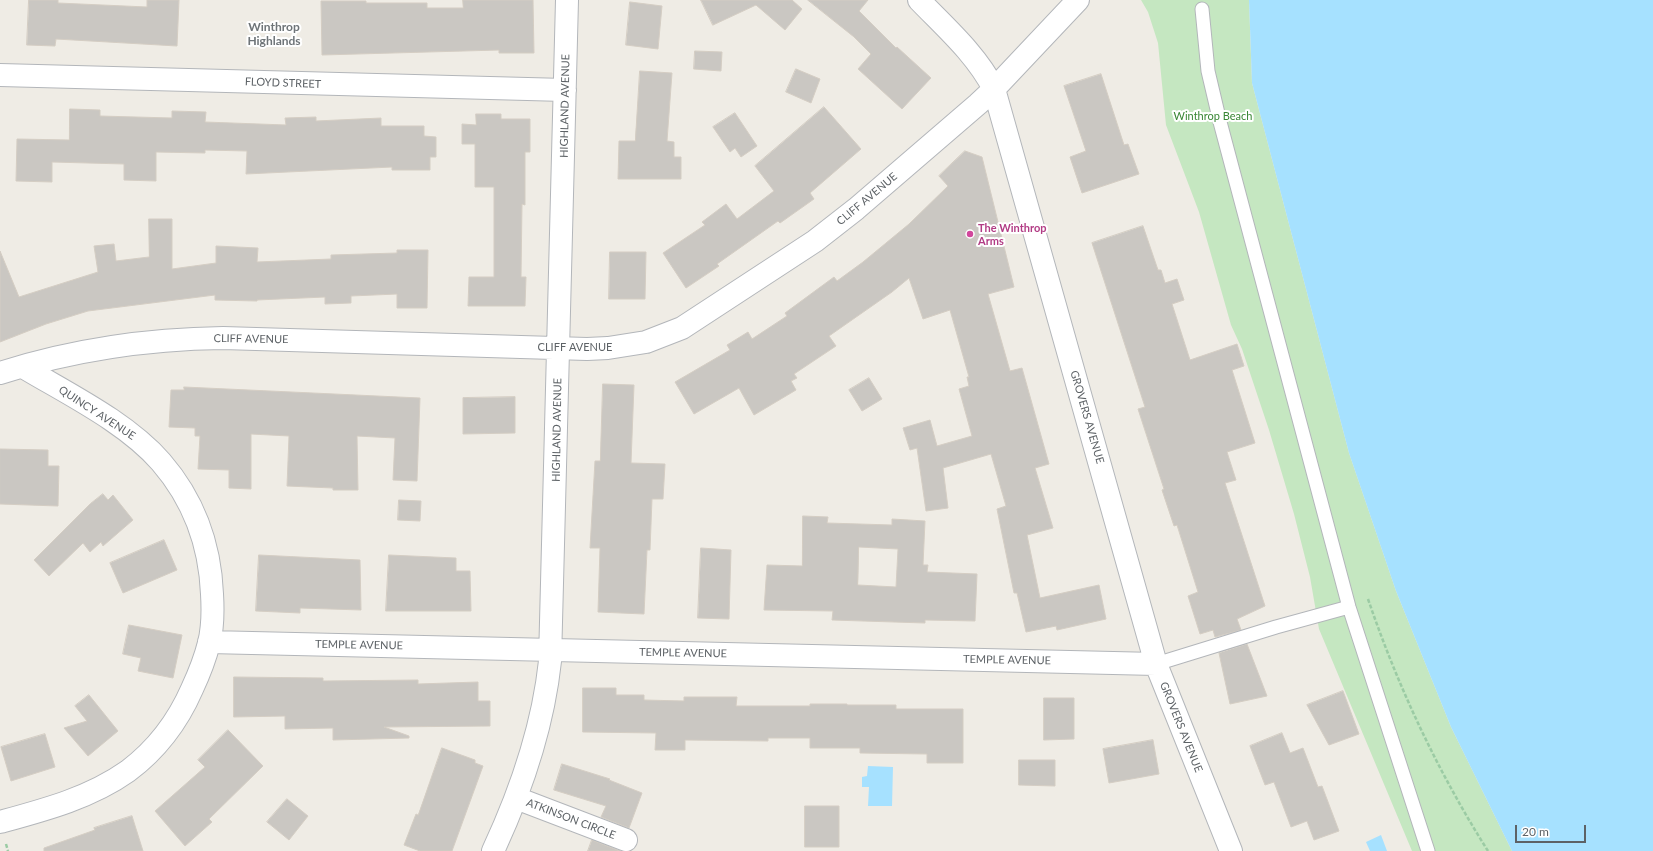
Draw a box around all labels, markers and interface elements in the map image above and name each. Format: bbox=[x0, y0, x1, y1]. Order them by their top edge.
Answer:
district label: Winthrop Highlands bbox=[247, 20, 301, 48]
street label: HIGHLAND AVENUE bbox=[557, 54, 573, 158]
street label: FLOYD STREET bbox=[245, 75, 321, 91]
park label: Winthrop Beach bbox=[1174, 109, 1252, 123]
street label: CLIFF AVENUE bbox=[834, 170, 900, 228]
place label: The Winthrop Arms bbox=[978, 221, 1046, 247]
marker: The Winthrop Arms bbox=[965, 229, 975, 239]
street label: CLIFF AVENUE bbox=[213, 332, 289, 346]
street label: CLIFF AVENUE bbox=[538, 340, 612, 354]
street label: GROVERS AVENUE bbox=[1067, 369, 1107, 465]
street label: HIGHLAND AVENUE bbox=[549, 378, 565, 482]
street label: QUINCY AVENUE bbox=[56, 383, 138, 443]
street label: TEMPLE AVENUE bbox=[315, 638, 403, 652]
street label: TEMPLE AVENUE bbox=[639, 646, 727, 660]
street label: TEMPLE AVENUE bbox=[963, 653, 1051, 667]
street label: GROVERS AVENUE bbox=[1157, 680, 1205, 774]
street label: ATKINSON CIRCLE bbox=[525, 796, 617, 842]
scale bar bbox=[1517, 817, 1588, 843]
text: 20 m bbox=[1522, 824, 1549, 839]

